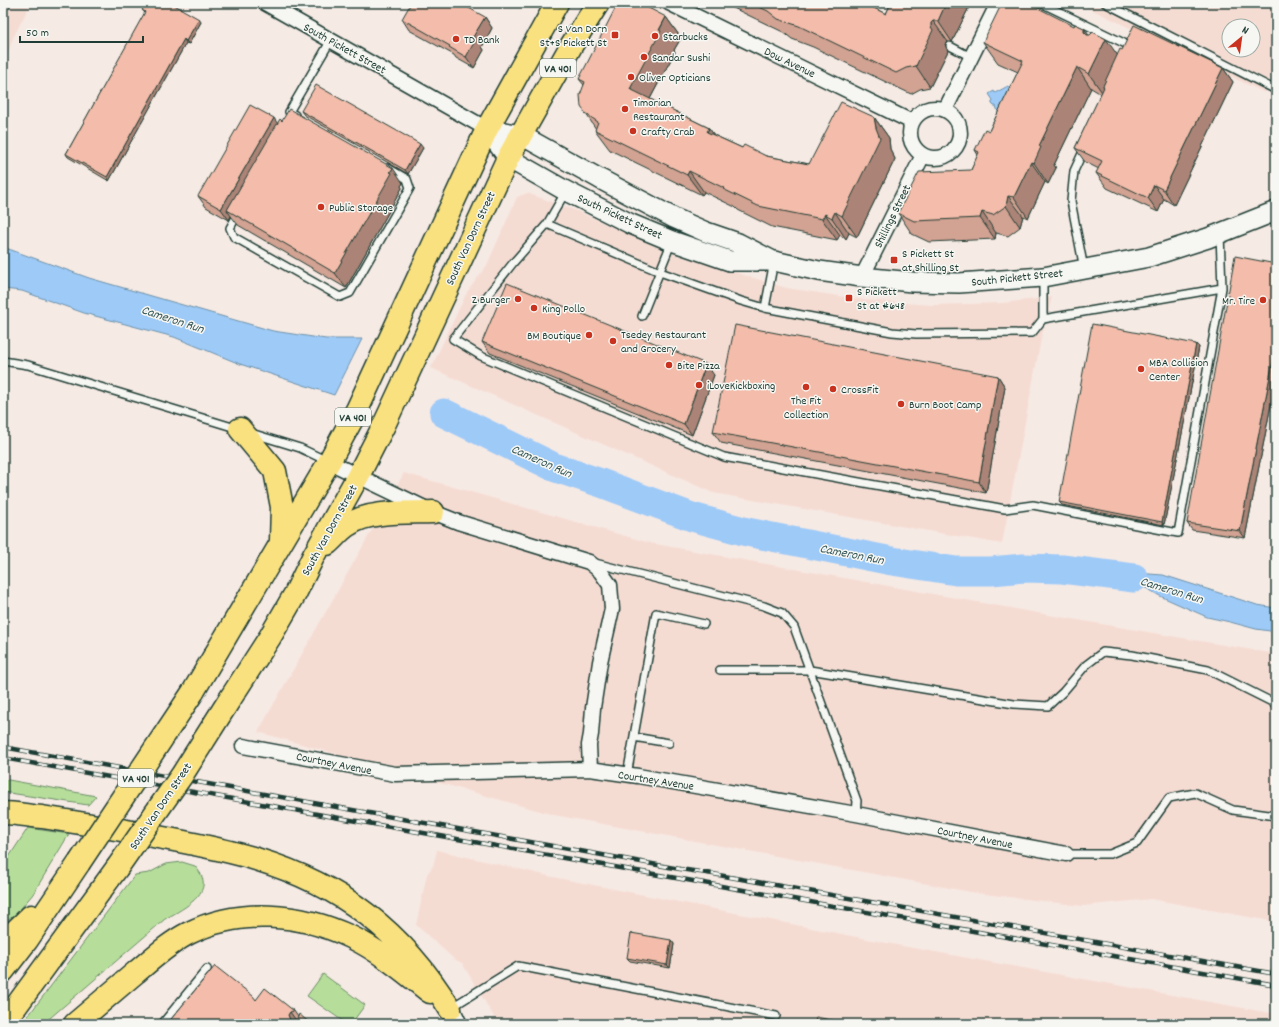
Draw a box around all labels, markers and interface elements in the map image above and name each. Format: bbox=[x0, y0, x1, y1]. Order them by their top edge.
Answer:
scale bar bbox=[20, 18, 143, 44]
north arrow bbox=[1221, 18, 1261, 58]
street label: South Pickett Street bbox=[300, 20, 389, 79]
place label: S Van Dorn St+S Pickett St bbox=[540, 21, 608, 52]
text: N bbox=[1239, 23, 1252, 40]
text: 50 m bbox=[26, 25, 49, 42]
place label: Starbucks bbox=[663, 29, 708, 46]
marker: S Van Dorn St+S Pickett St bbox=[610, 30, 620, 40]
marker: Starbucks bbox=[650, 31, 660, 41]
place label: TD Bank bbox=[464, 32, 500, 49]
marker: TD Bank bbox=[451, 34, 461, 44]
street label: Dow Avenue bbox=[761, 44, 818, 83]
place label: Sandar Sushi bbox=[652, 50, 710, 67]
marker: Sandar Sushi bbox=[639, 52, 649, 62]
road number: VA 401 bbox=[540, 59, 576, 77]
place label: Oliver Opticians bbox=[639, 70, 711, 87]
marker: Oliver Opticians bbox=[626, 72, 636, 82]
place label: Timorian Restaurant bbox=[633, 95, 685, 126]
marker: Timorian Restaurant bbox=[620, 104, 630, 114]
place label: Crafty Crab bbox=[641, 124, 694, 141]
marker: Crafty Crab bbox=[628, 126, 638, 136]
street label: Shillings Street bbox=[871, 182, 916, 251]
street label: South Van Dorn Street bbox=[442, 188, 501, 288]
street label: South Pickett Street bbox=[574, 190, 665, 245]
place label: Public Storage bbox=[329, 200, 393, 217]
marker: Public Storage bbox=[316, 202, 326, 212]
place label: S Pickett St at Shilling St bbox=[902, 246, 960, 277]
marker: S Pickett St at Shilling St bbox=[889, 255, 899, 265]
street label: South Pickett Street bbox=[971, 265, 1064, 292]
place label: S Pickett St at #648 bbox=[857, 284, 905, 315]
place label: Z Burger bbox=[472, 292, 511, 309]
marker: S Pickett St at #648 bbox=[844, 293, 854, 303]
place label: Mr. Tire bbox=[1222, 293, 1255, 310]
marker: Z Burger bbox=[513, 294, 523, 304]
marker: Mr. Tire bbox=[1258, 295, 1268, 305]
water label: Cameron Run bbox=[139, 301, 207, 340]
place label: King Pollo bbox=[542, 301, 585, 318]
marker: King Pollo bbox=[529, 303, 539, 313]
place label: Tsedey Restaurant and Grocery bbox=[621, 327, 707, 358]
place label: BM Boutique bbox=[527, 328, 581, 345]
marker: BM Boutique bbox=[584, 330, 594, 340]
marker: Tsedey Restaurant and Grocery bbox=[608, 336, 618, 346]
place label: MBA Collision Center bbox=[1149, 355, 1209, 386]
place label: Bite Pizza bbox=[677, 358, 720, 375]
marker: Bite Pizza bbox=[664, 360, 674, 370]
marker: MBA Collision Center bbox=[1136, 364, 1146, 374]
place label: iLoveKickboxing bbox=[707, 378, 775, 395]
marker: iLoveKickboxing bbox=[694, 380, 704, 390]
marker: The Fit Collection bbox=[801, 382, 811, 392]
place label: CrossFit bbox=[841, 382, 879, 399]
marker: CrossFit bbox=[828, 384, 838, 394]
place label: The Fit Collection bbox=[784, 393, 829, 424]
place label: Burn Boot Camp bbox=[909, 397, 981, 414]
marker: Burn Boot Camp bbox=[896, 399, 906, 409]
road number: VA 401 bbox=[335, 408, 371, 426]
water label: Cameron Run bbox=[508, 440, 575, 485]
street label: South Van Dorn Street bbox=[298, 482, 363, 579]
water label: Cameron Run bbox=[818, 540, 886, 571]
water label: Cameron Run bbox=[1138, 573, 1206, 610]
street label: Courtney Avenue bbox=[294, 749, 373, 780]
street label: South Van Dorn Street bbox=[126, 759, 197, 854]
street label: Courtney Avenue bbox=[617, 767, 695, 796]
road number: VA 401 bbox=[118, 769, 154, 787]
street label: Courtney Avenue bbox=[935, 823, 1014, 854]

